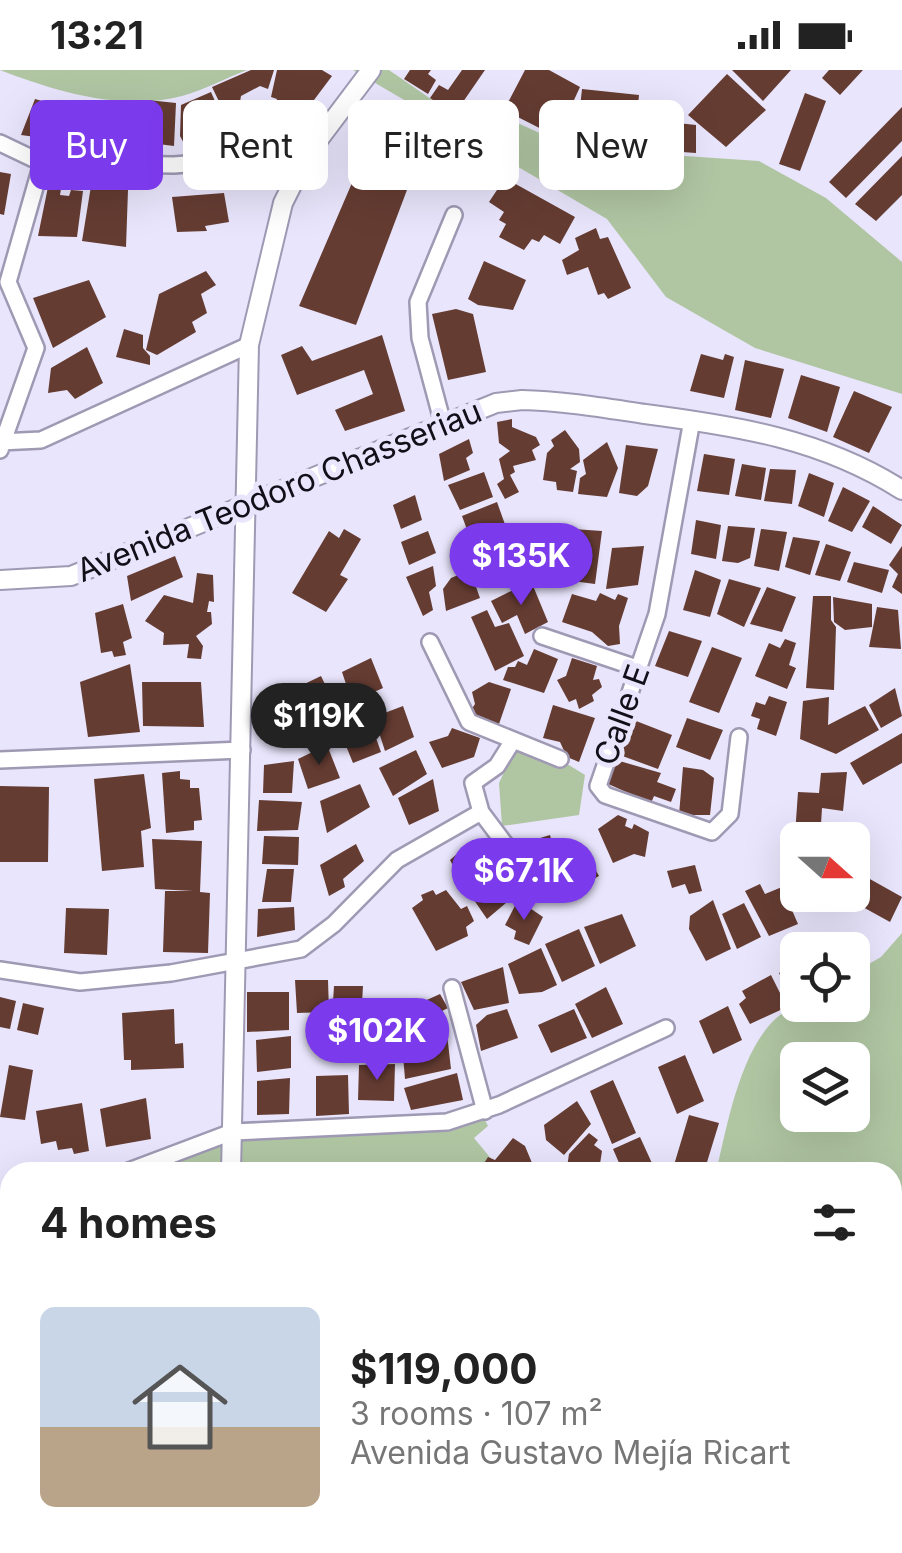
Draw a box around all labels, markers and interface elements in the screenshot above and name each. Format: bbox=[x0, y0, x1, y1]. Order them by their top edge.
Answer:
text: 13:21 bbox=[50, 12, 144, 58]
chip: Buy bbox=[30, 100, 163, 190]
chip: Rent bbox=[183, 100, 328, 190]
chip: Filters bbox=[348, 100, 519, 190]
chip: New bbox=[539, 100, 684, 190]
street label: Avenida Teodoro Chasseriau bbox=[71, 391, 487, 590]
pin: $135K bbox=[451, 523, 591, 608]
text: $135K bbox=[472, 536, 570, 575]
street label: Calle E bbox=[585, 659, 658, 770]
pin: $119K bbox=[249, 683, 389, 768]
text: $119K bbox=[273, 696, 365, 735]
north arrow bbox=[780, 822, 870, 912]
map controls bbox=[780, 822, 870, 1132]
pin: $67.1K bbox=[443, 838, 605, 923]
text: $67.1K bbox=[474, 851, 574, 890]
button: locate bbox=[780, 932, 870, 1022]
pin: $102K bbox=[307, 998, 447, 1083]
text: $102K bbox=[327, 1011, 427, 1050]
button: layers bbox=[780, 1042, 870, 1132]
icon: filters bbox=[807, 1195, 862, 1250]
text: 4 homes bbox=[40, 1197, 217, 1248]
text: $119,000 bbox=[350, 1343, 538, 1394]
icon: home bbox=[120, 1347, 240, 1467]
text: 3 rooms · 107 m² bbox=[350, 1394, 603, 1433]
text: Avenida Gustavo Mejía Ricart bbox=[350, 1433, 790, 1472]

